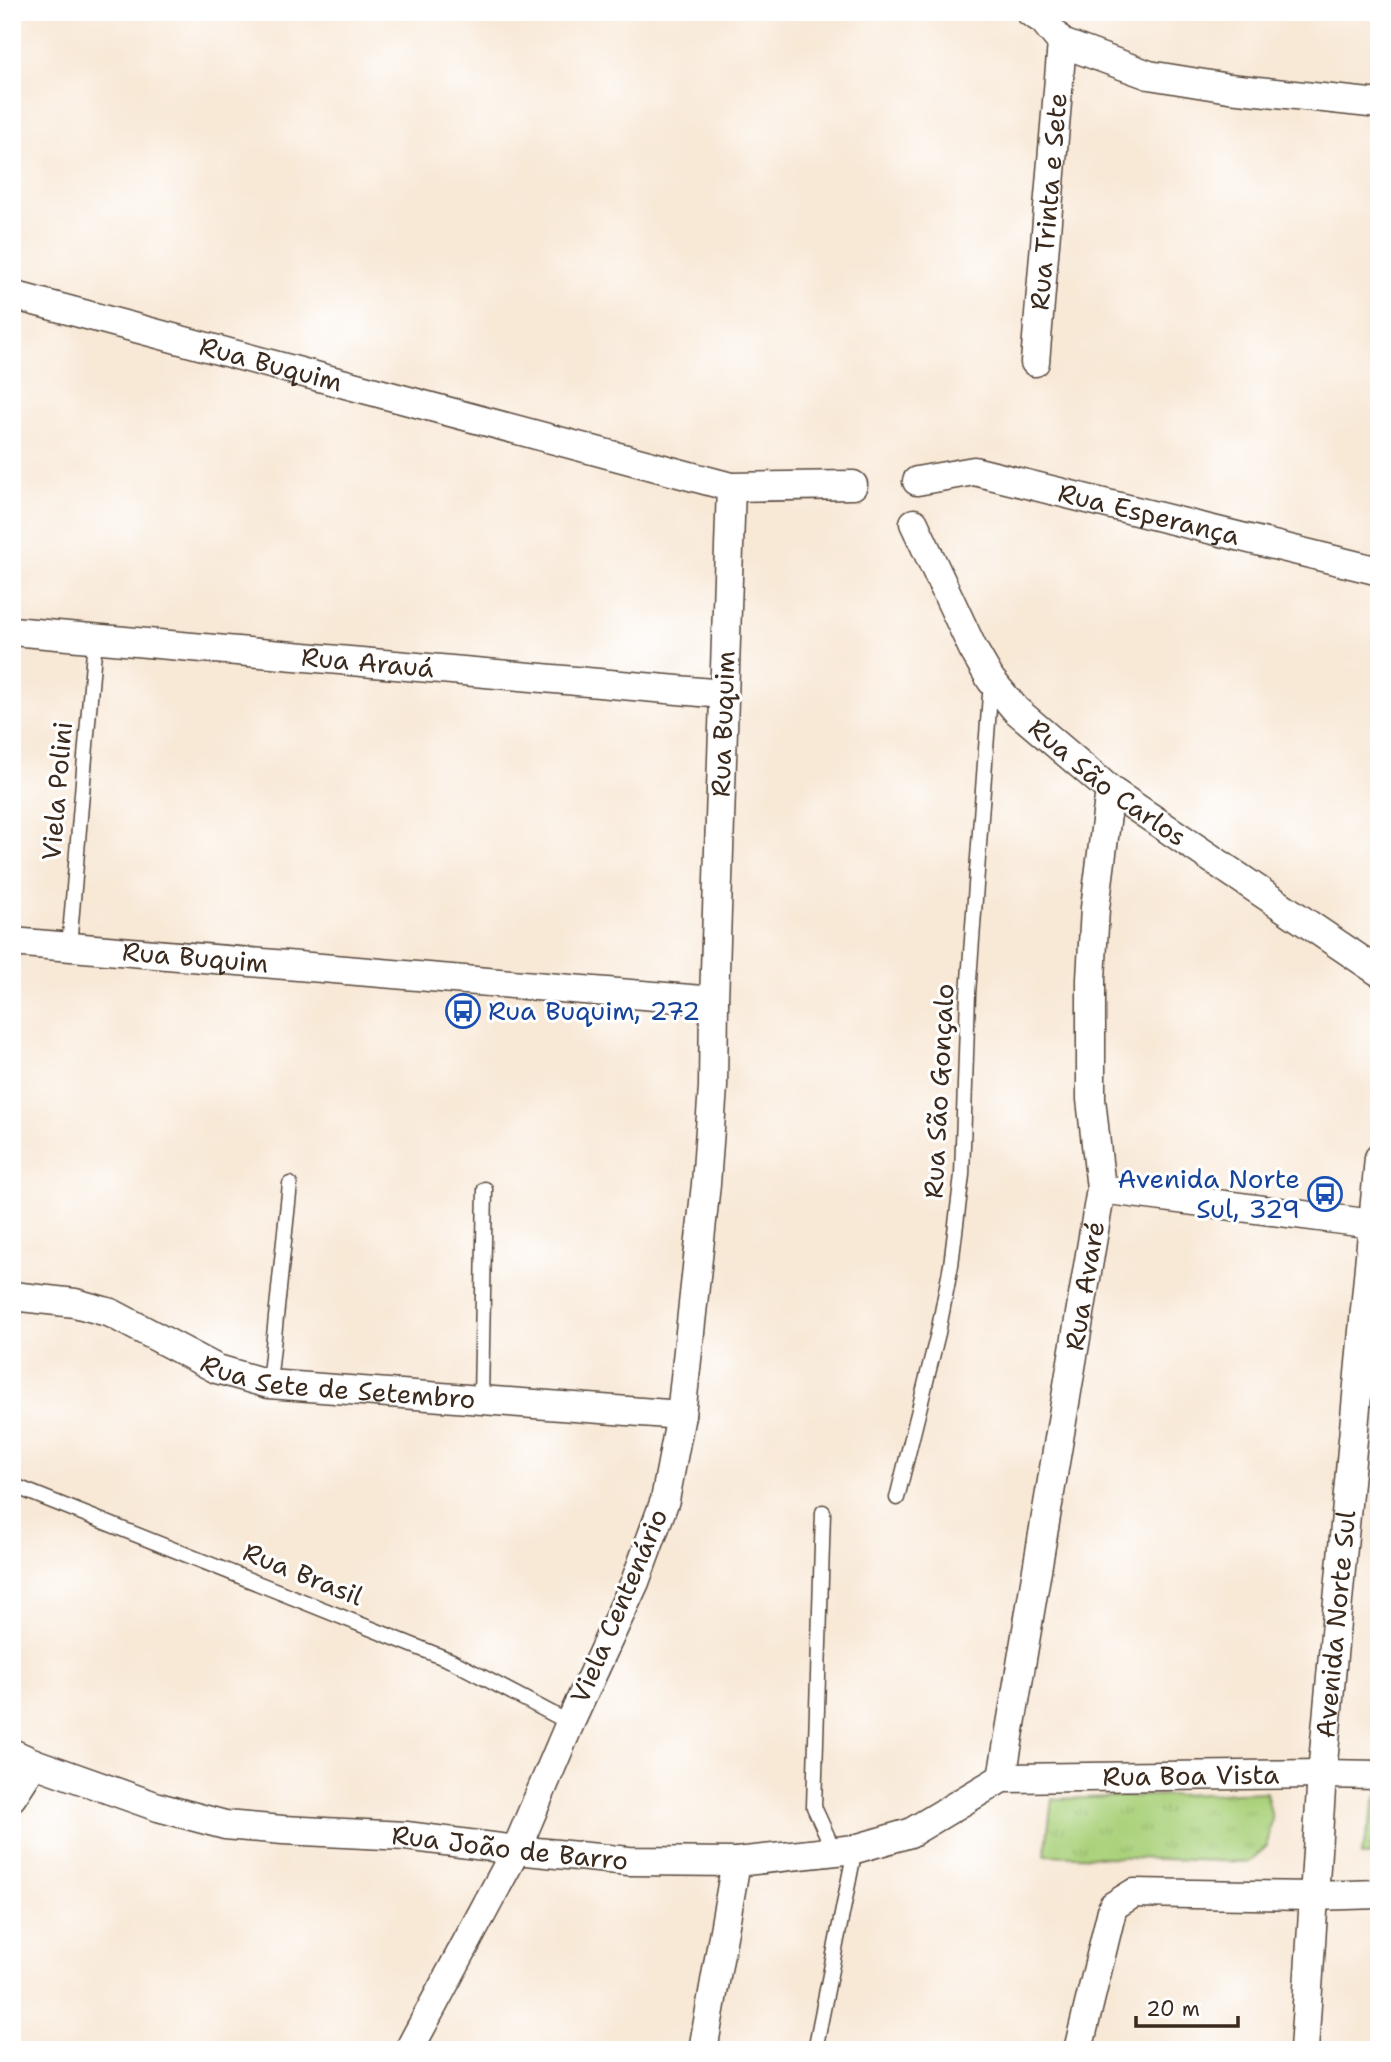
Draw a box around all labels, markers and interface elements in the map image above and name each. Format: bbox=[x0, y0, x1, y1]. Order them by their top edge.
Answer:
street label: Rua Trinta e Sete bbox=[1021, 91, 1075, 312]
street label: Rua Buquim bbox=[196, 328, 346, 399]
street label: Rua Esperança bbox=[1055, 474, 1243, 553]
street label: Rua Arauá bbox=[300, 639, 435, 685]
street label: Rua Buquim bbox=[702, 650, 743, 798]
street label: Rua São Carlos bbox=[1021, 710, 1194, 854]
street label: Viela Polini bbox=[33, 720, 80, 862]
street label: Rua Buquim bbox=[121, 933, 270, 980]
street label: Rua São Gonçalo bbox=[915, 983, 962, 1199]
bus stop icon: Rua Buquim, 272 bbox=[444, 992, 482, 1030]
place label: Rua Buquim, 272 bbox=[488, 993, 700, 1028]
place label: Avenida Norte Sul, 329 bbox=[1118, 1161, 1300, 1226]
bus stop icon: Avenida Norte Sul, 329 bbox=[1306, 1175, 1344, 1213]
street label: Rua Avaré bbox=[1056, 1219, 1112, 1353]
street label: Rua Sete de Setembro bbox=[195, 1345, 477, 1416]
street label: Viela Centenário bbox=[562, 1503, 675, 1708]
street label: Avenida Norte Sul bbox=[1307, 1509, 1363, 1740]
street label: Rua Brasil bbox=[238, 1534, 369, 1614]
street label: Rua Boa Vista bbox=[1102, 1757, 1280, 1794]
street label: Rua João de Barro bbox=[391, 1817, 630, 1878]
scale bar bbox=[1136, 1985, 1237, 2029]
text: 20 m bbox=[1146, 1995, 1200, 2023]

